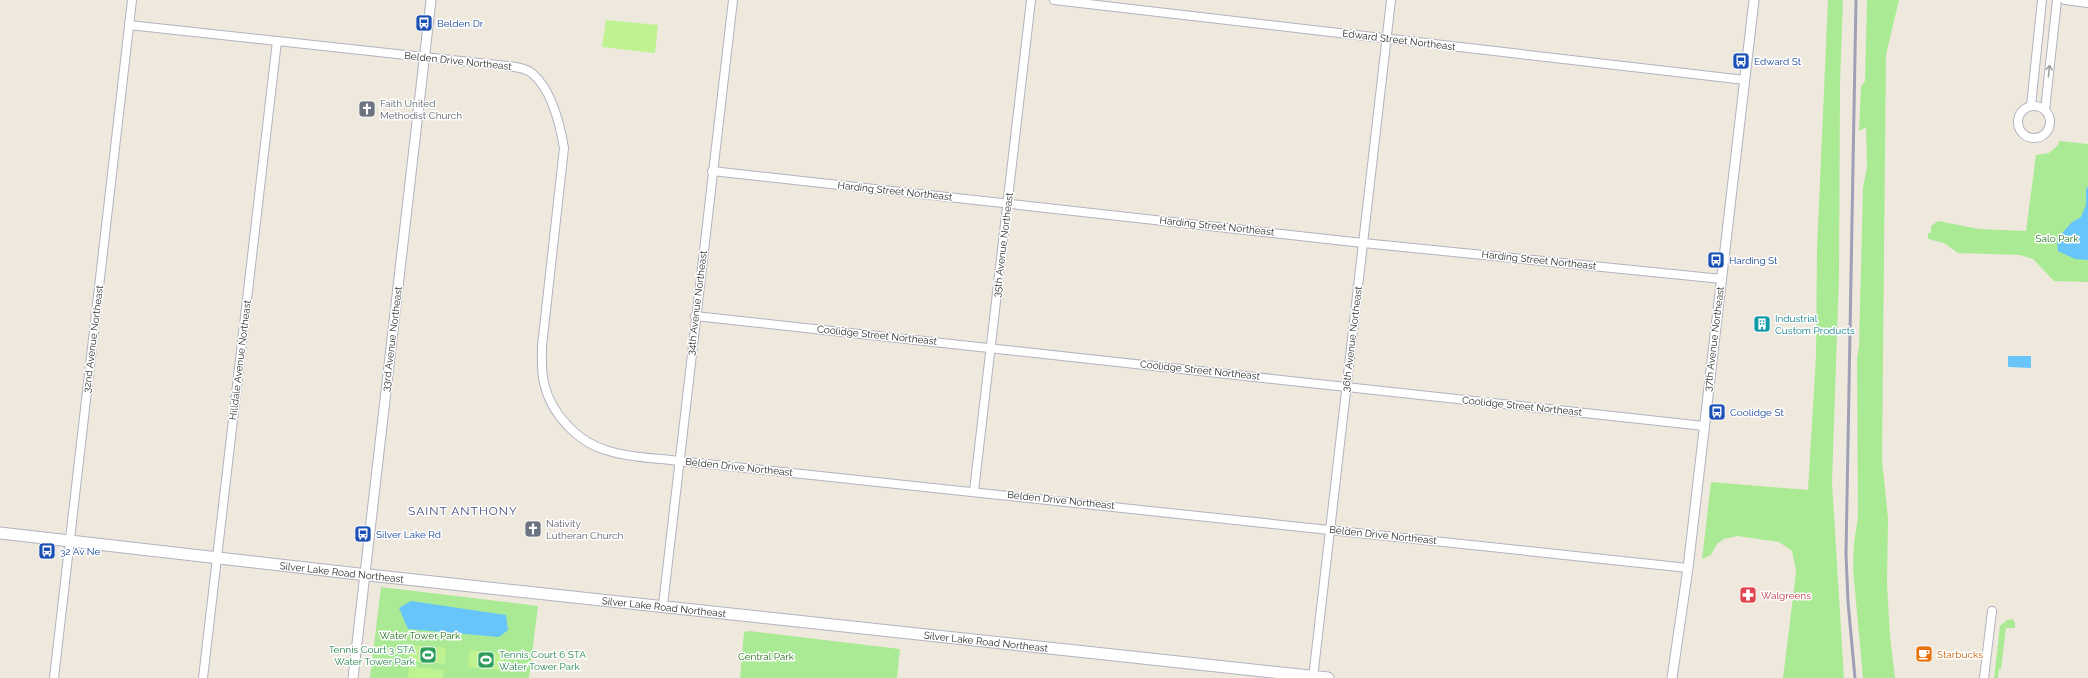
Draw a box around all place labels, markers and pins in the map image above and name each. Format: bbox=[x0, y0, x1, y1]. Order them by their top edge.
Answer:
bus stop icon: Belden Dr bbox=[414, 13, 434, 33]
place label: Belden Dr bbox=[437, 18, 484, 29]
bus stop icon: Edward St bbox=[1731, 51, 1751, 71]
place label: Edward St bbox=[1754, 56, 1802, 67]
place label: Faith United Methodist Church bbox=[380, 98, 462, 121]
church icon: Faith United Methodist Church bbox=[357, 99, 377, 119]
bus stop icon: Harding St bbox=[1706, 250, 1726, 270]
place label: Harding St bbox=[1729, 255, 1778, 266]
place label: Industrial Custom Products bbox=[1775, 313, 1855, 336]
building icon: Industrial Custom Products bbox=[1752, 314, 1772, 334]
bus stop icon: Coolidge St bbox=[1707, 402, 1727, 422]
place label: Coolidge St bbox=[1730, 407, 1784, 418]
place label: Nativity Lutheran Church bbox=[546, 518, 624, 541]
church icon: Nativity Lutheran Church bbox=[523, 519, 543, 539]
bus stop icon: Silver Lake Rd bbox=[353, 524, 373, 544]
place label: Silver Lake Rd bbox=[376, 529, 441, 540]
bus stop icon: 32 Av Ne bbox=[37, 541, 57, 561]
place label: 32 Av Ne bbox=[60, 546, 100, 557]
pharmacy icon: Walgreens bbox=[1738, 585, 1758, 605]
place label: Walgreens bbox=[1761, 590, 1811, 601]
place label: Tennis Court 3 STA Water Tower Park bbox=[329, 644, 416, 667]
cafe icon: Starbucks bbox=[1914, 644, 1934, 664]
sports icon: Tennis Court 3 STA Water Tower Park bbox=[418, 645, 438, 665]
place label: Tennis Court 6 STA Water Tower Park bbox=[499, 649, 586, 672]
place label: Starbucks bbox=[1937, 649, 1983, 660]
sports icon: Tennis Court 6 STA Water Tower Park bbox=[476, 650, 496, 670]

